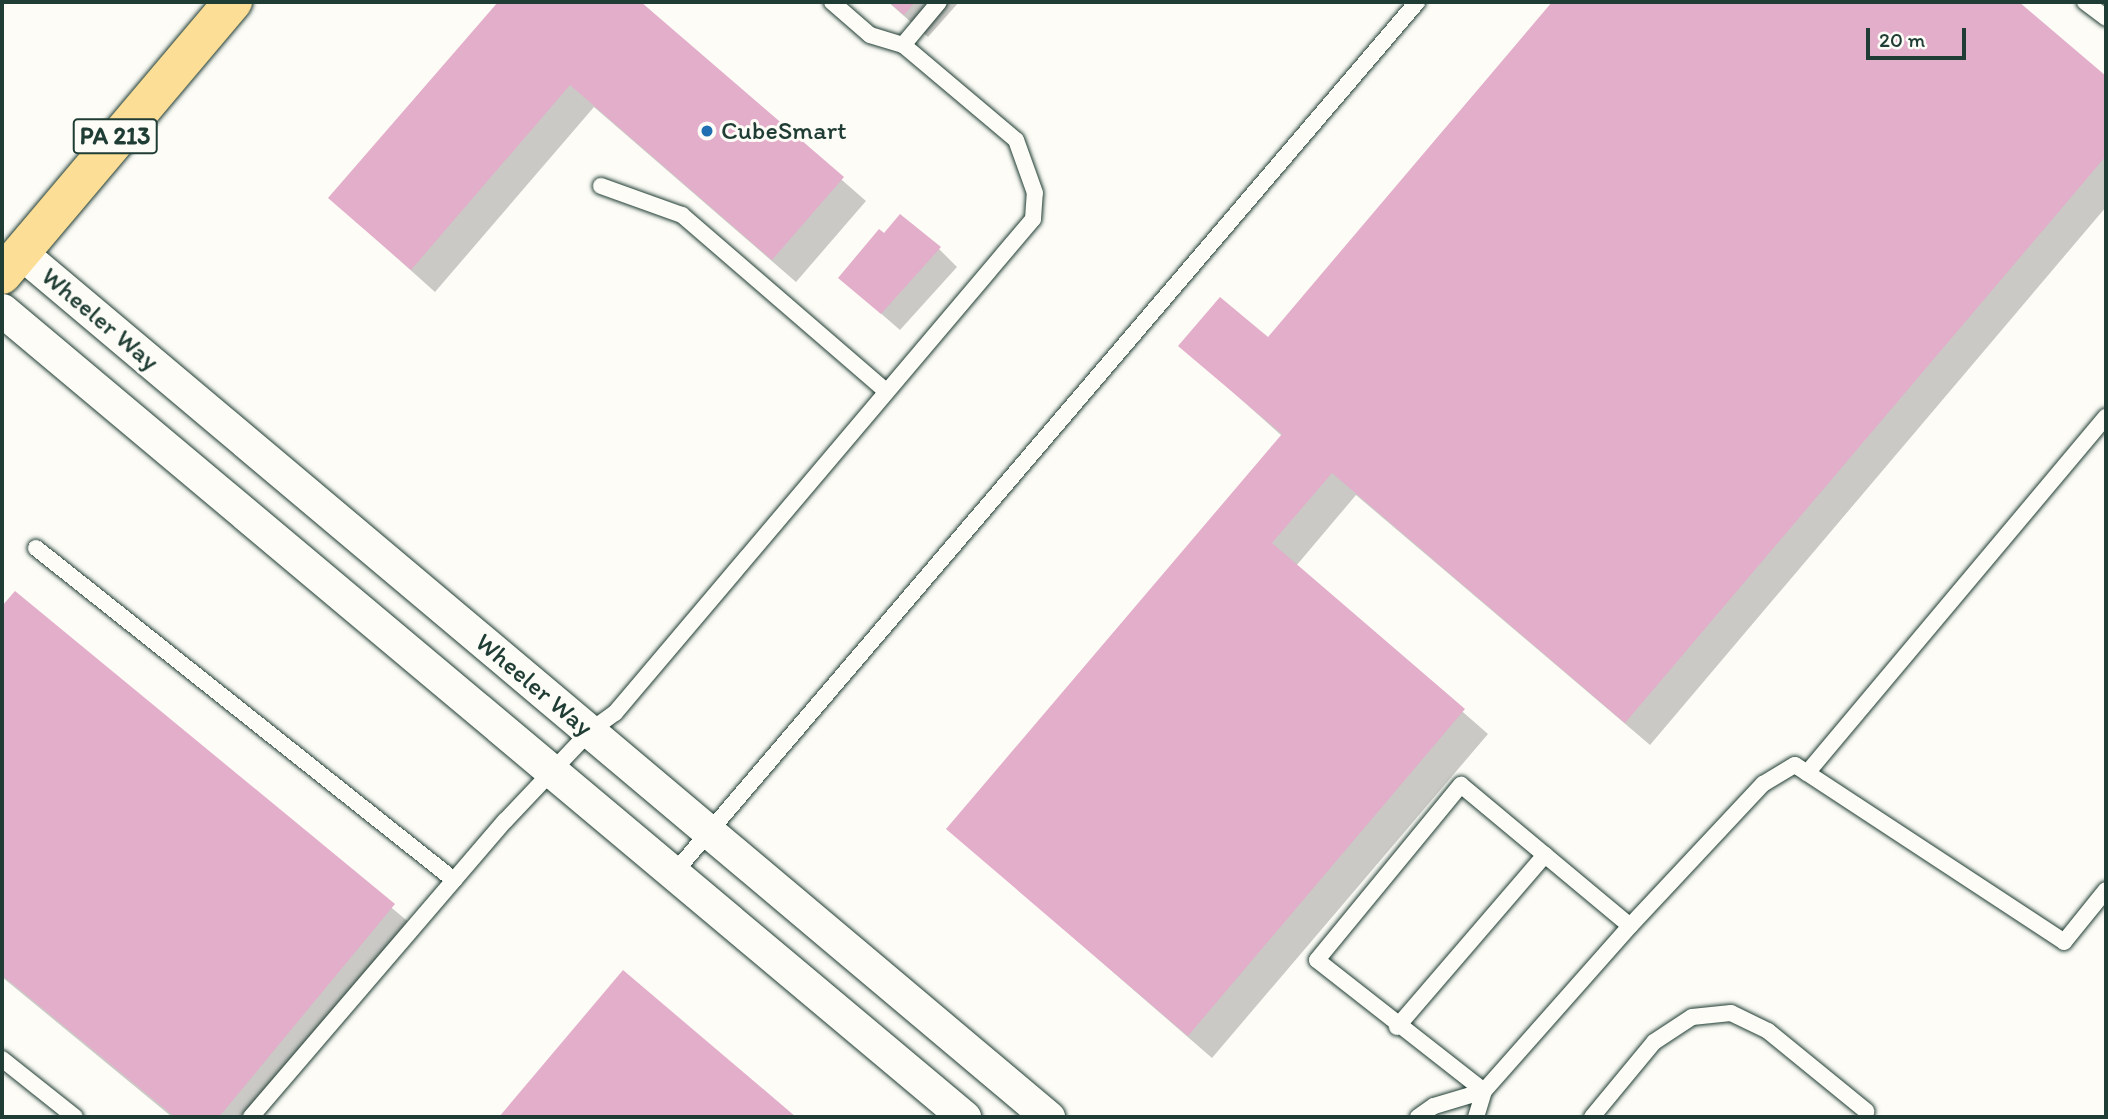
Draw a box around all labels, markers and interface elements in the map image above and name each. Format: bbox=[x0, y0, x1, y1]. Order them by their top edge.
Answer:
scale bar bbox=[1870, 14, 1970, 58]
text: 20 m bbox=[1879, 27, 1925, 52]
place label: CubeSmart bbox=[721, 115, 847, 147]
road number: PA 213 bbox=[71, 116, 159, 156]
marker: CubeSmart bbox=[699, 123, 715, 139]
street label: Wheeler Way bbox=[35, 261, 165, 377]
street label: Wheeler Way bbox=[469, 627, 599, 743]

